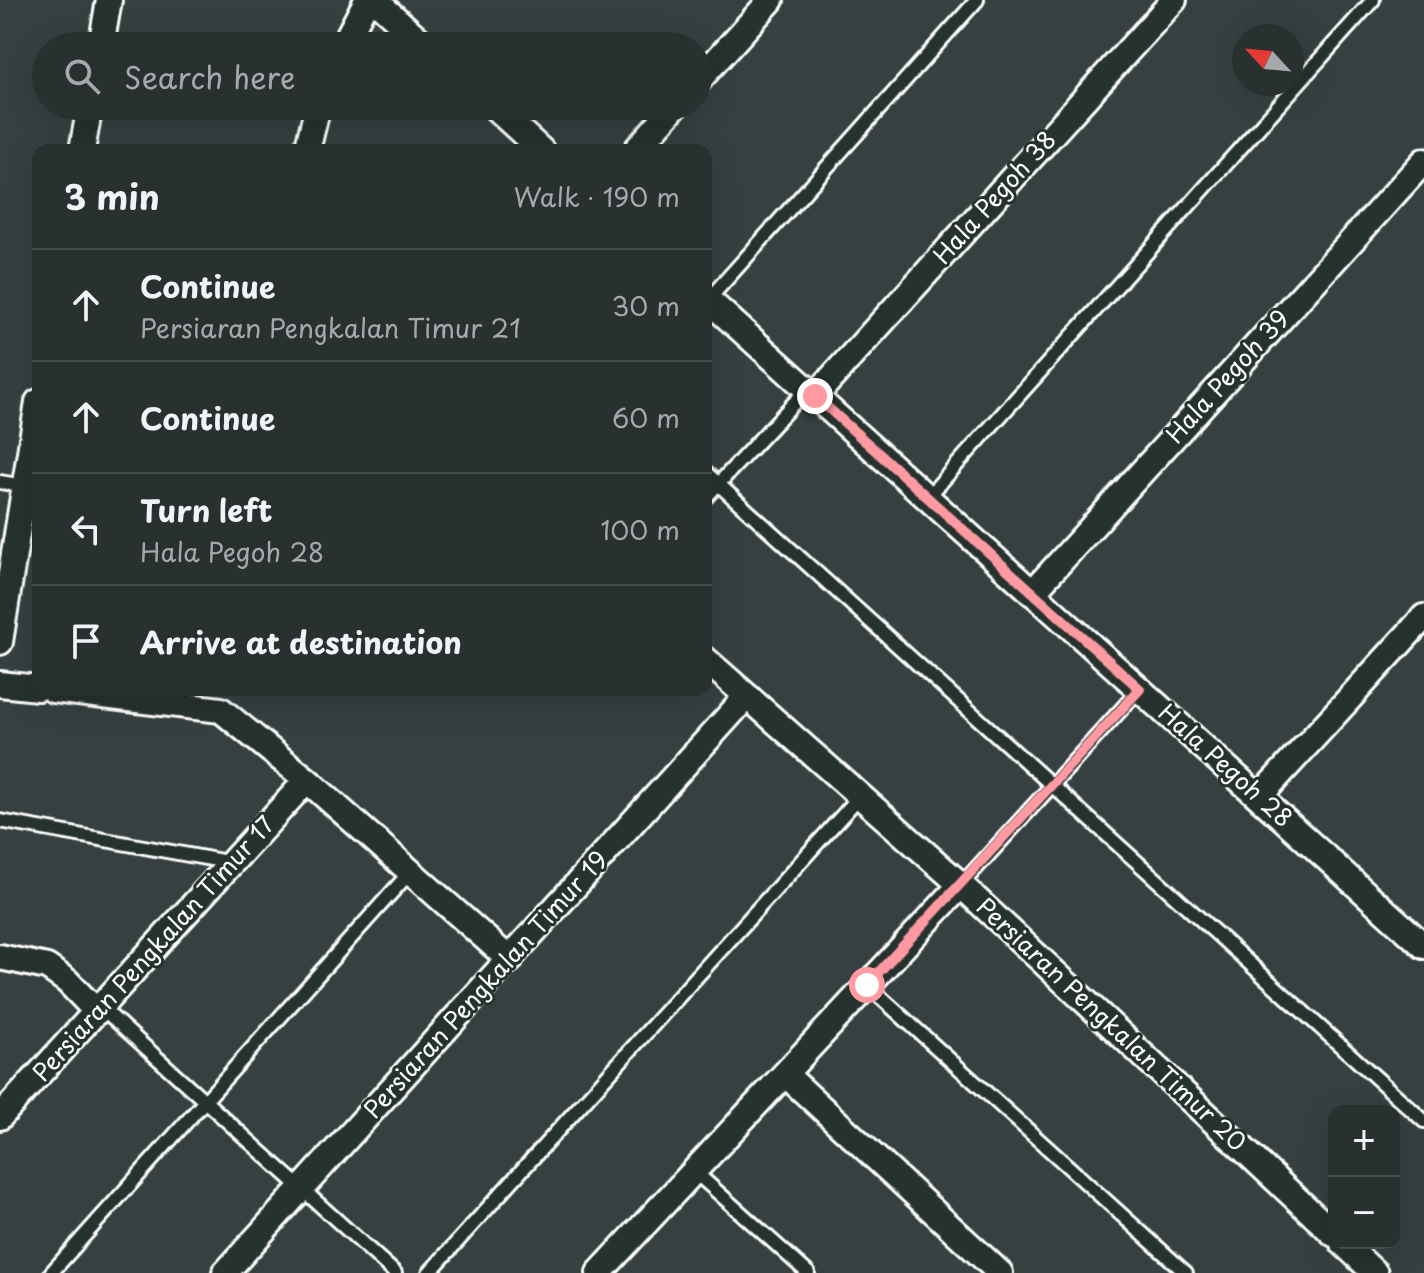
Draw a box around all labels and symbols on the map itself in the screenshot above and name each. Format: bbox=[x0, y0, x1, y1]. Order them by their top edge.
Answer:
north arrow bbox=[1232, 24, 1304, 96]
street label: Hala Pegoh 38 bbox=[924, 122, 1063, 271]
street label: Hala Pegoh 39 bbox=[1156, 301, 1297, 451]
route end bbox=[797, 378, 833, 414]
street label: Hala Pegoh 28 bbox=[1151, 694, 1302, 835]
street label: Persiaran Pengkalan Timur 17 bbox=[23, 807, 282, 1089]
street label: Persiaran Pengkalan Timur 19 bbox=[354, 842, 615, 1126]
street label: Persiaran Pengkalan Timur 20 bbox=[969, 888, 1255, 1159]
route start bbox=[849, 967, 885, 1003]

